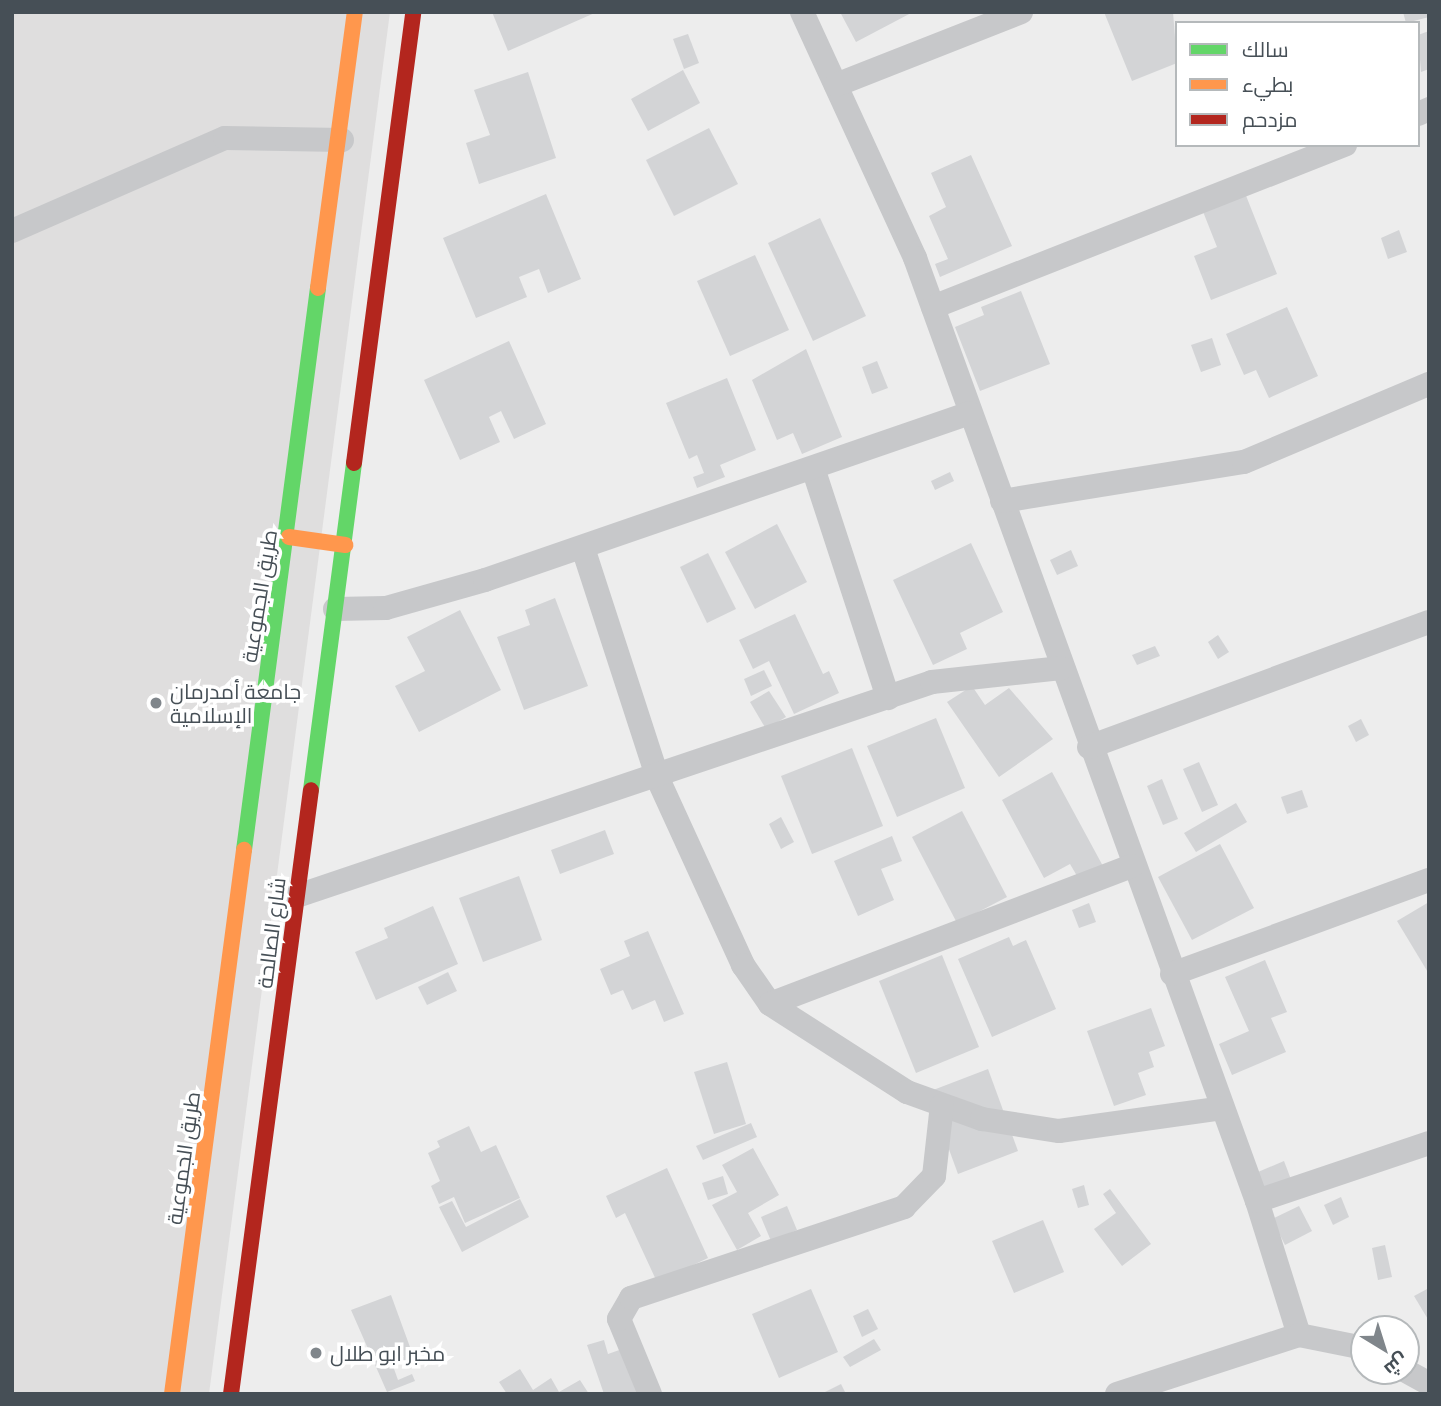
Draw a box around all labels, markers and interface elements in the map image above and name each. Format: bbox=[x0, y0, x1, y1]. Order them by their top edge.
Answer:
legend bbox=[1175, 21, 1420, 147]
text: سالك bbox=[1242, 37, 1289, 61]
text: بطيء bbox=[1242, 72, 1293, 96]
text: مزدحم bbox=[1242, 107, 1297, 131]
street label: طريق الجموعية bbox=[236, 528, 282, 664]
place label: جامعة أمدرمان الإسلامية bbox=[170, 678, 301, 728]
marker: جامعة أمدرمان الإسلامية bbox=[148, 695, 164, 711]
street label: شارع الصالحة bbox=[252, 876, 290, 990]
street label: طريق الجموعية bbox=[161, 1090, 205, 1226]
north arrow bbox=[1350, 1315, 1420, 1385]
place label: مخبر ابو طلال bbox=[330, 1340, 445, 1366]
marker: مخبر ابو طلال bbox=[308, 1345, 324, 1361]
text: ش bbox=[1380, 1349, 1413, 1381]

